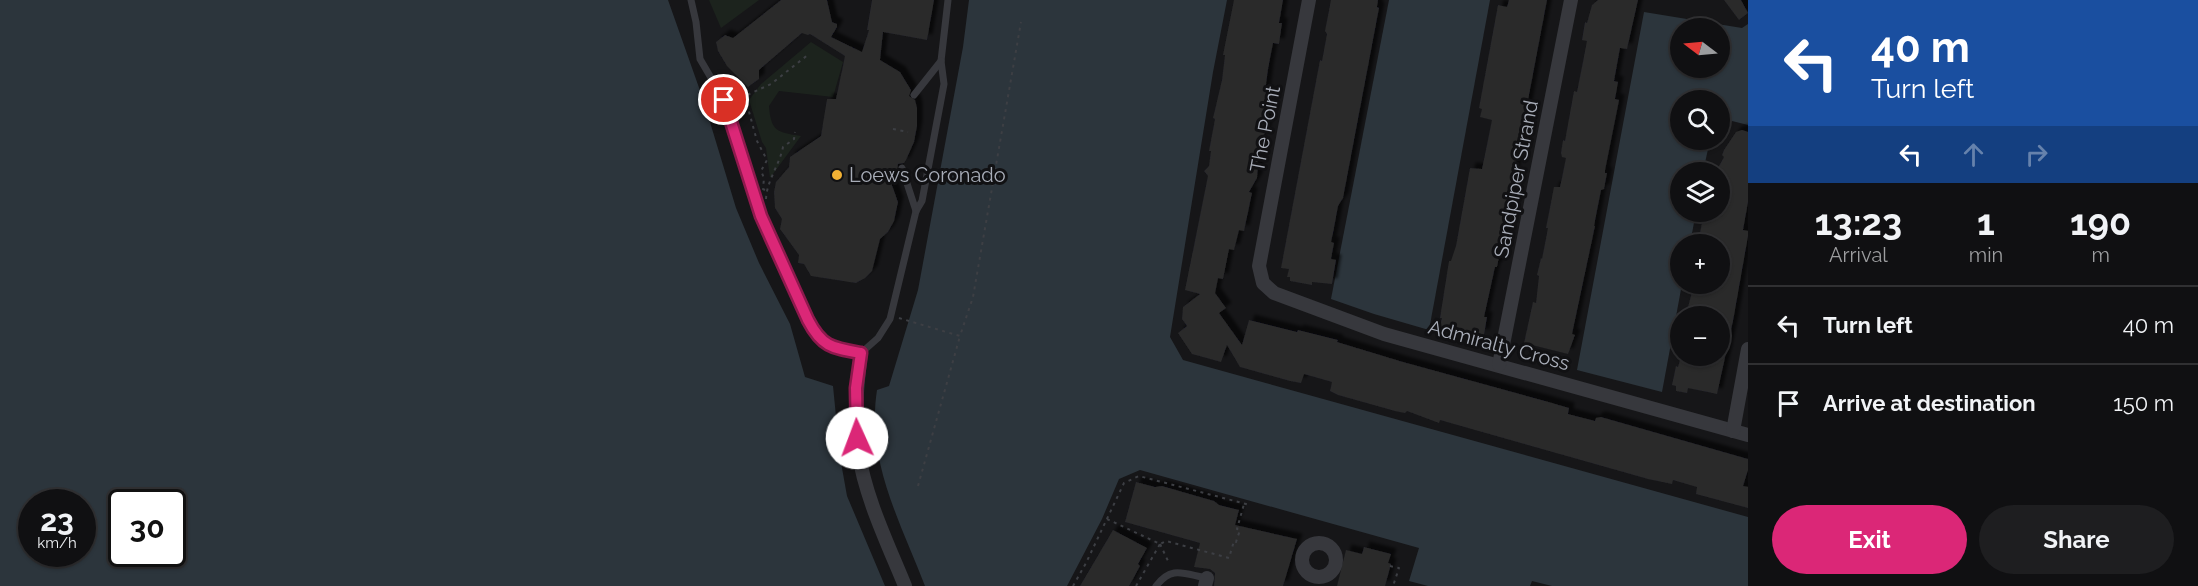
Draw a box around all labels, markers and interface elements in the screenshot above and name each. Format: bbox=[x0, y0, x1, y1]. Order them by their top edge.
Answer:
north arrow bbox=[1670, 18, 1730, 78]
map controls bbox=[1670, 18, 1730, 366]
text: 40 m bbox=[1871, 23, 1970, 72]
icon: left bbox=[1772, 24, 1850, 102]
text: Turn left bbox=[1871, 73, 1974, 104]
pin bbox=[698, 74, 749, 125]
icon: arrive bbox=[707, 83, 740, 116]
street label: The Point bbox=[1245, 83, 1285, 174]
button: search bbox=[1670, 90, 1730, 150]
street label: Sandpiper Strand bbox=[1489, 98, 1543, 260]
icon: left bbox=[1894, 138, 1927, 171]
icon: ahead bbox=[1957, 138, 1990, 171]
icon: right bbox=[2020, 138, 2053, 171]
button: layers bbox=[1670, 162, 1730, 222]
place label: Loews Coronado bbox=[849, 163, 1006, 187]
marker: Loews Coronado bbox=[830, 168, 844, 182]
text: 13:23 bbox=[1815, 201, 1902, 243]
text: 1 bbox=[1977, 201, 1995, 243]
text: 190 bbox=[2070, 201, 2131, 243]
button: + bbox=[1670, 234, 1730, 294]
text: Arrival bbox=[1829, 243, 1888, 267]
text: min bbox=[1969, 243, 2003, 267]
text: m bbox=[2091, 243, 2110, 267]
button: − bbox=[1670, 306, 1730, 366]
icon: left bbox=[1772, 309, 1805, 342]
text: Turn left bbox=[1823, 312, 1913, 338]
text: 40 m bbox=[2123, 312, 2174, 338]
street label: Admiralty Cross bbox=[1426, 315, 1572, 375]
icon: arrive bbox=[1772, 387, 1805, 420]
text: Arrive at destination bbox=[1823, 390, 2036, 416]
text: 150 m bbox=[2113, 390, 2174, 416]
position arrow bbox=[825, 406, 889, 470]
speed limit sign: 30 bbox=[108, 489, 186, 567]
text: 23 bbox=[40, 503, 74, 538]
button: Exit bbox=[1772, 505, 1967, 574]
button: Share bbox=[1979, 505, 2174, 574]
text: km/h bbox=[37, 534, 77, 552]

